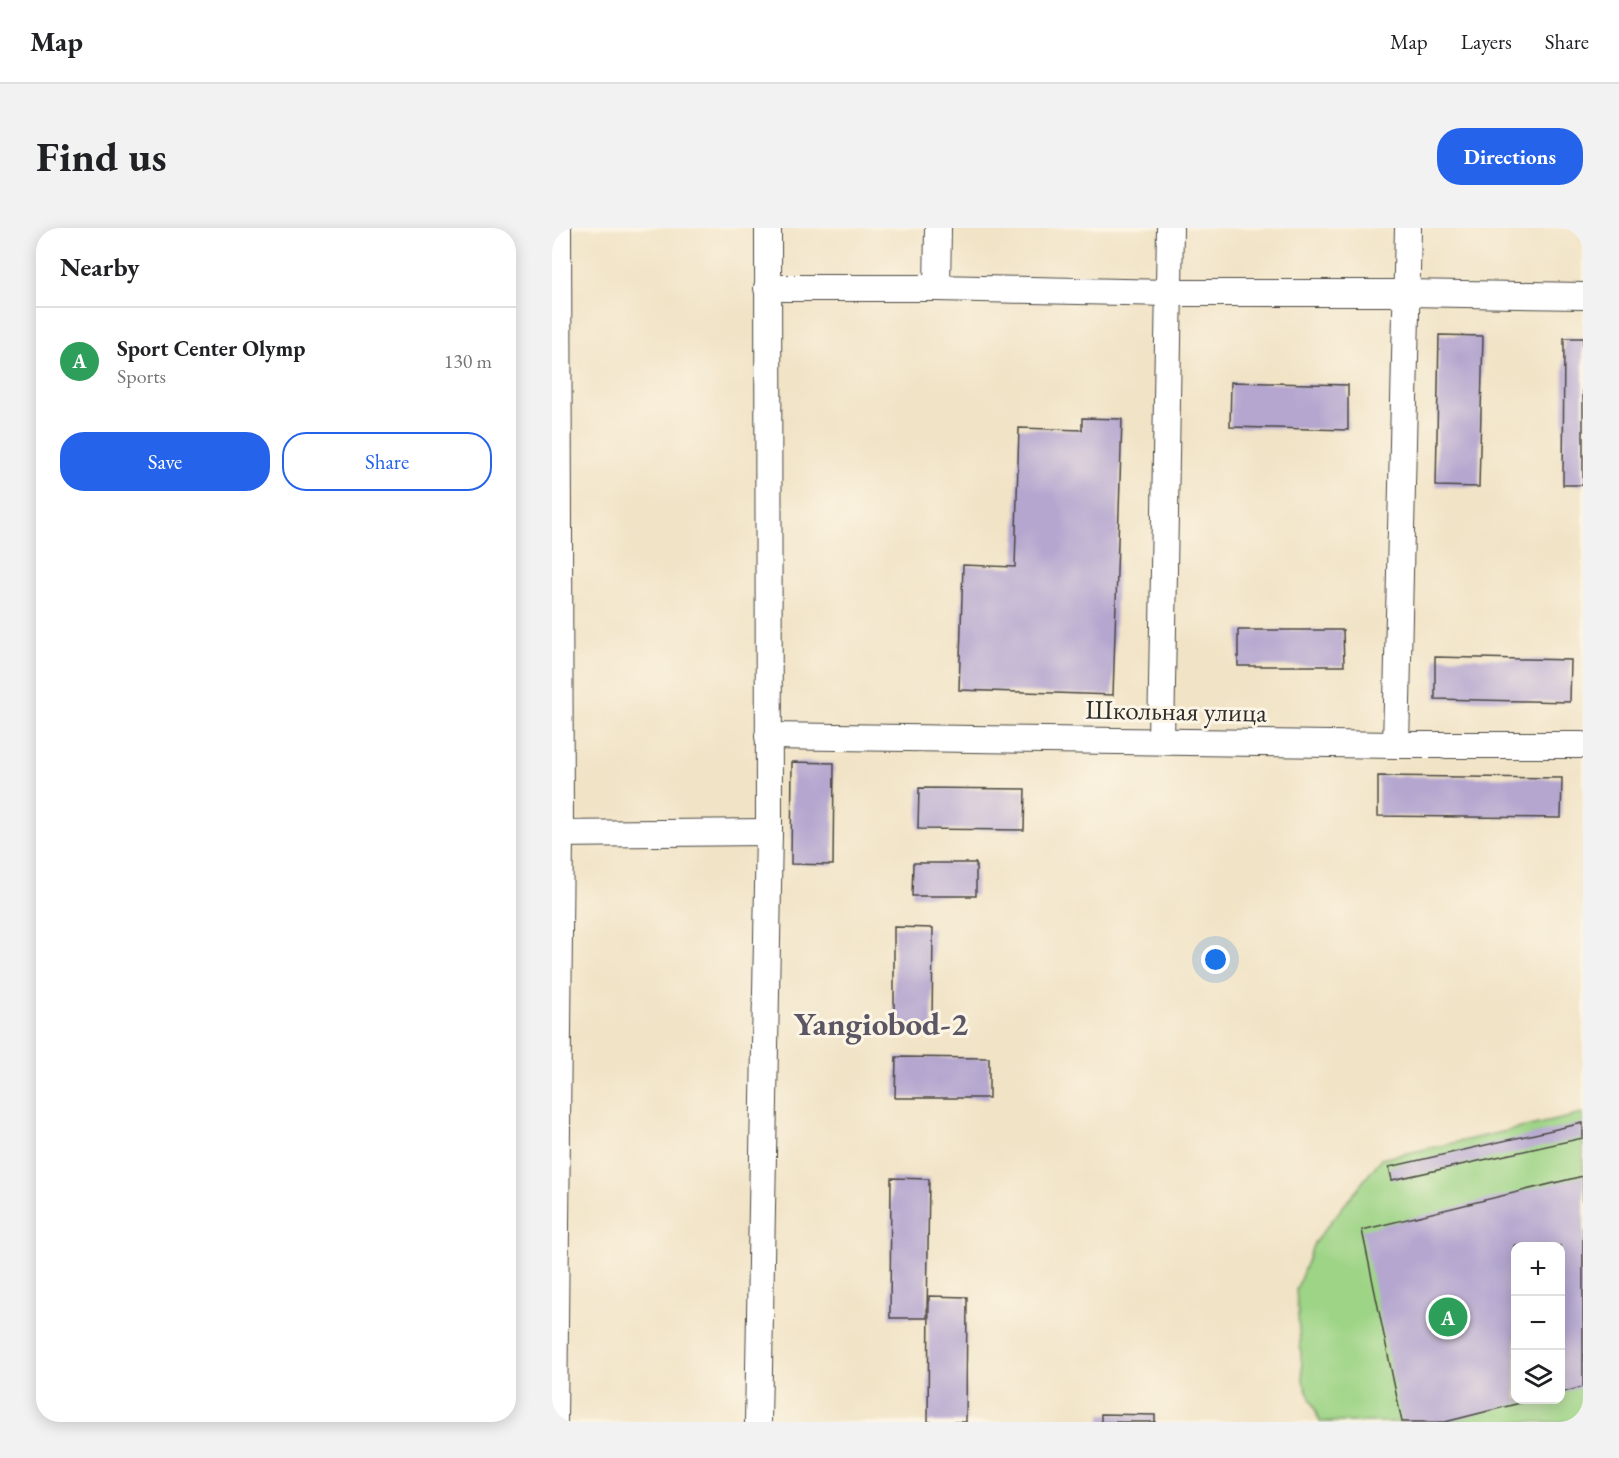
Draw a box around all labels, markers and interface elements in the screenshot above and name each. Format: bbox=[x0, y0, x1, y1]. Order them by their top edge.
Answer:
text: Map bbox=[30, 23, 83, 59]
text: Map bbox=[1390, 28, 1428, 55]
text: Layers bbox=[1461, 28, 1512, 55]
text: Share bbox=[1545, 28, 1589, 55]
button: Directions bbox=[1437, 128, 1583, 185]
text: Find us bbox=[36, 129, 167, 184]
text: Nearby bbox=[60, 250, 140, 284]
text: Sport Center Olymp bbox=[117, 334, 305, 363]
text: A bbox=[72, 348, 87, 374]
text: 130 m bbox=[444, 348, 492, 374]
text: Sports bbox=[117, 363, 166, 389]
button: Save bbox=[60, 432, 270, 491]
button: Share bbox=[282, 432, 492, 491]
street label: Школьная улица bbox=[1085, 691, 1267, 730]
your location bbox=[1201, 945, 1230, 974]
district label: Yangiobod-2 bbox=[794, 1002, 969, 1045]
map controls bbox=[1511, 1242, 1565, 1404]
button: + bbox=[1511, 1242, 1565, 1296]
pin: A bbox=[1428, 1294, 1468, 1340]
button: − bbox=[1511, 1296, 1565, 1350]
button: layers bbox=[1511, 1350, 1565, 1404]

